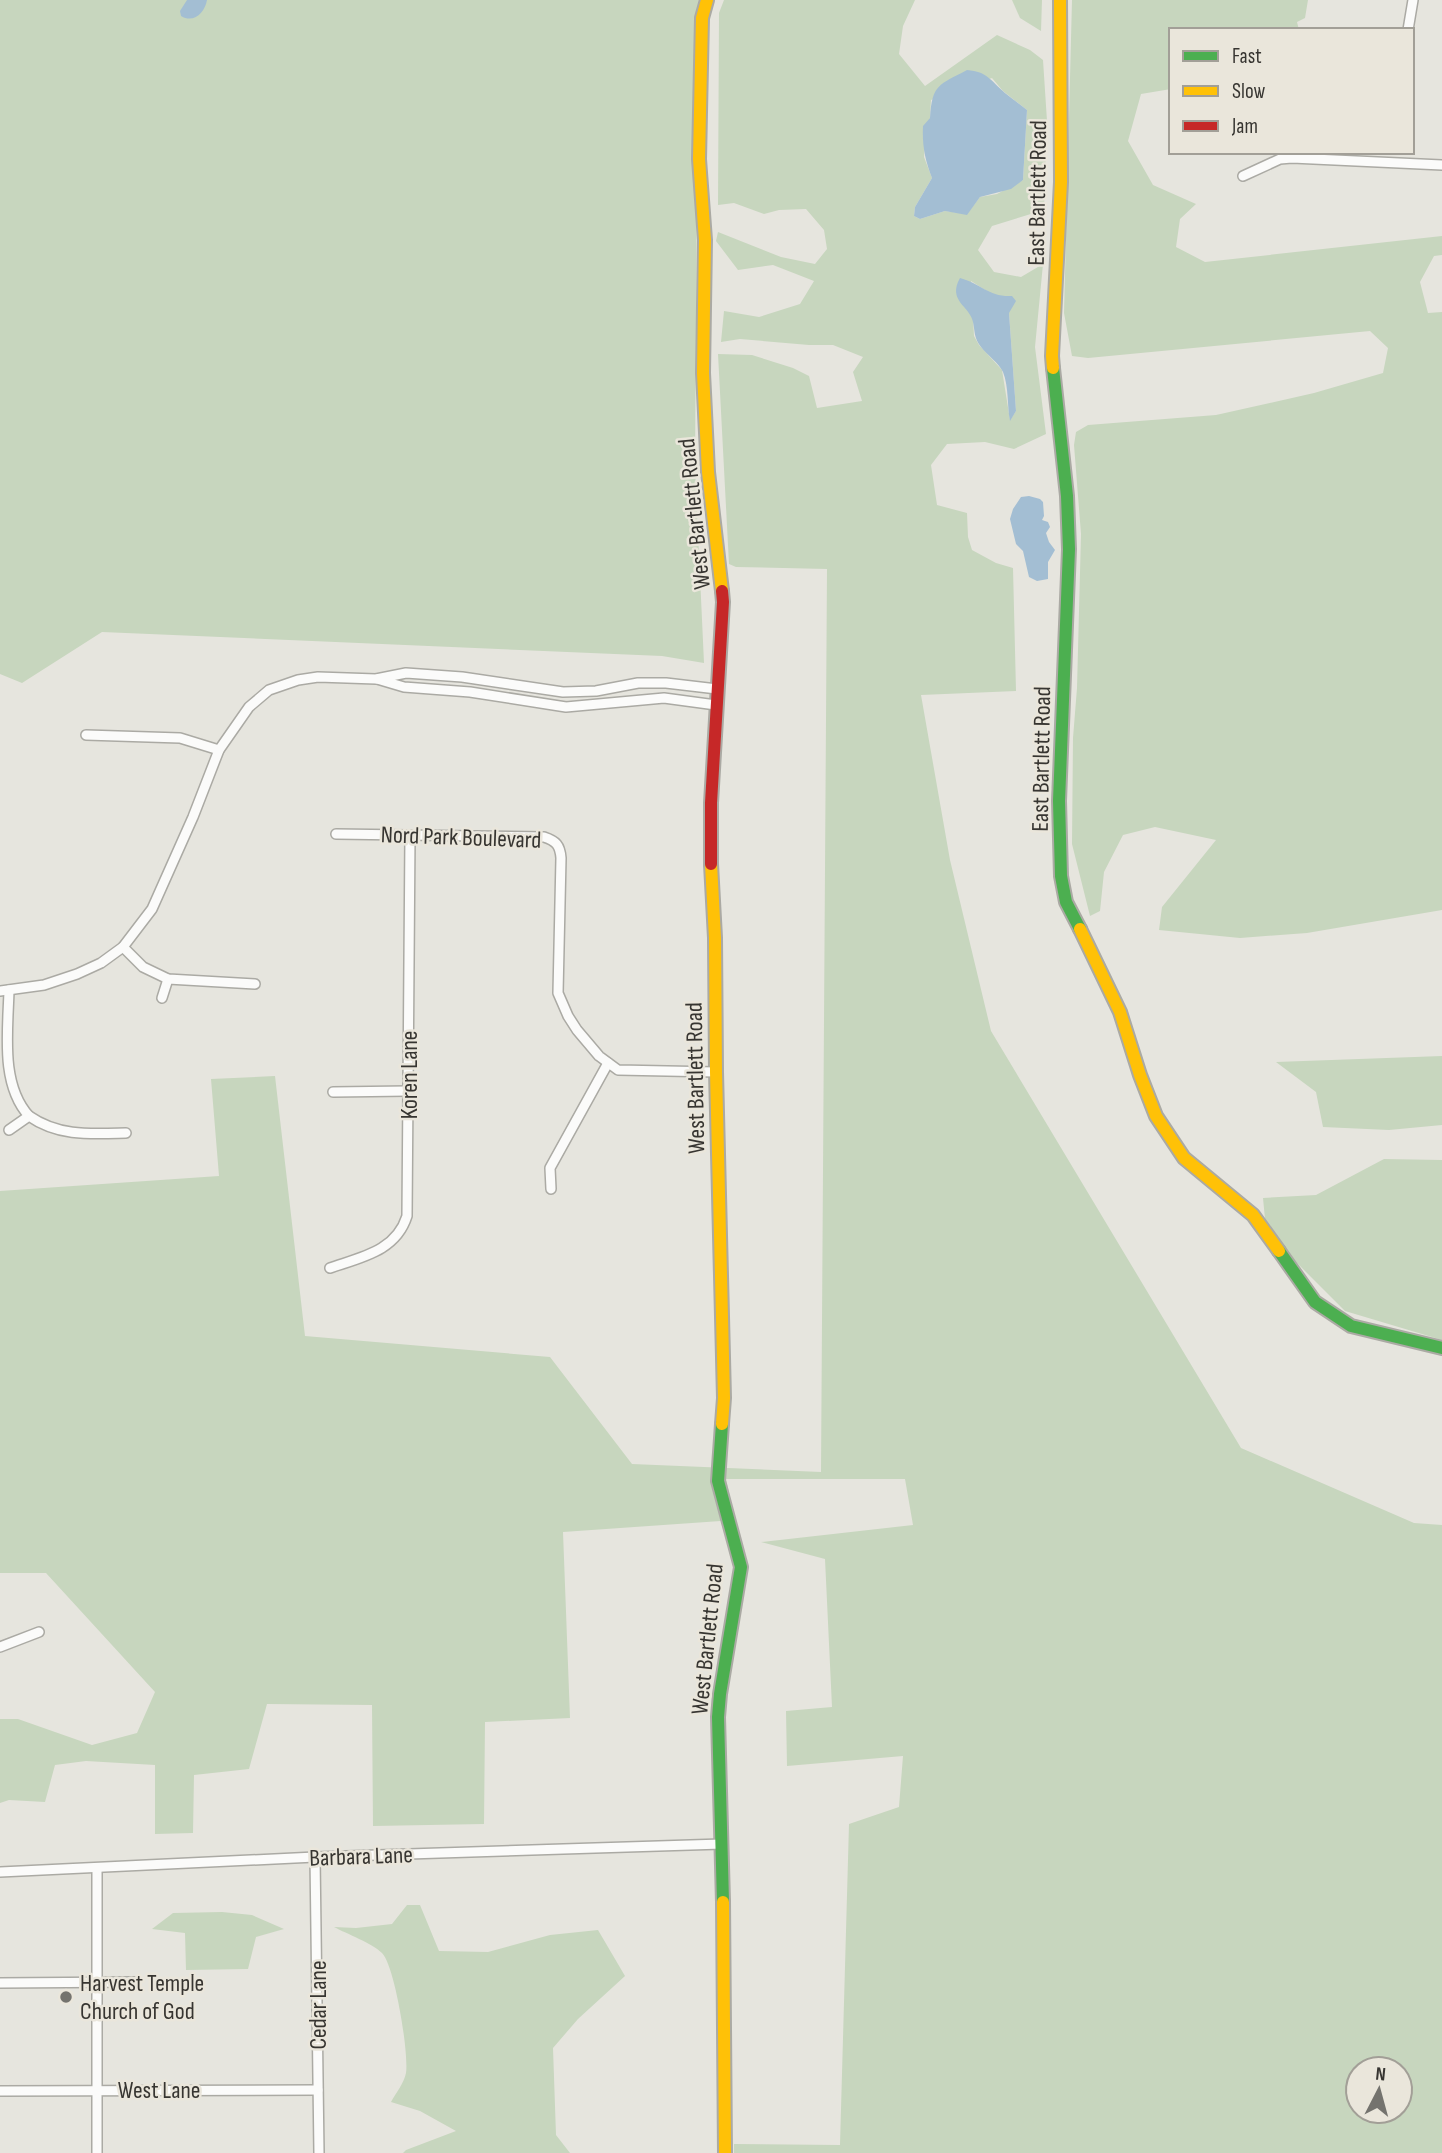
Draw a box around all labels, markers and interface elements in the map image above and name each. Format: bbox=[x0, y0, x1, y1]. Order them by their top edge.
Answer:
legend bbox=[1169, 28, 1414, 154]
text: Fast bbox=[1232, 44, 1262, 69]
text: Slow bbox=[1232, 79, 1266, 104]
text: Jam bbox=[1231, 114, 1258, 139]
street label: East Bartlett Road bbox=[1022, 120, 1053, 266]
street label: West Bartlett Road bbox=[672, 437, 717, 591]
street label: East Bartlett Road bbox=[1026, 686, 1057, 832]
street label: Nord Park Boulevard bbox=[380, 820, 542, 855]
street label: West Bartlett Road bbox=[680, 1002, 711, 1154]
street label: Koren Lane bbox=[395, 1031, 424, 1119]
street label: West Bartlett Road bbox=[685, 1562, 730, 1716]
street label: Barbara Lane bbox=[309, 1840, 413, 1873]
street label: Cedar Lane bbox=[304, 1960, 333, 2050]
place label: Harvest Temple Church of God bbox=[80, 1969, 204, 2026]
marker: Harvest Temple Church of God bbox=[58, 1989, 74, 2005]
north arrow bbox=[1344, 2055, 1414, 2125]
text: N bbox=[1374, 2063, 1387, 2087]
street label: West Lane bbox=[118, 2076, 200, 2105]

